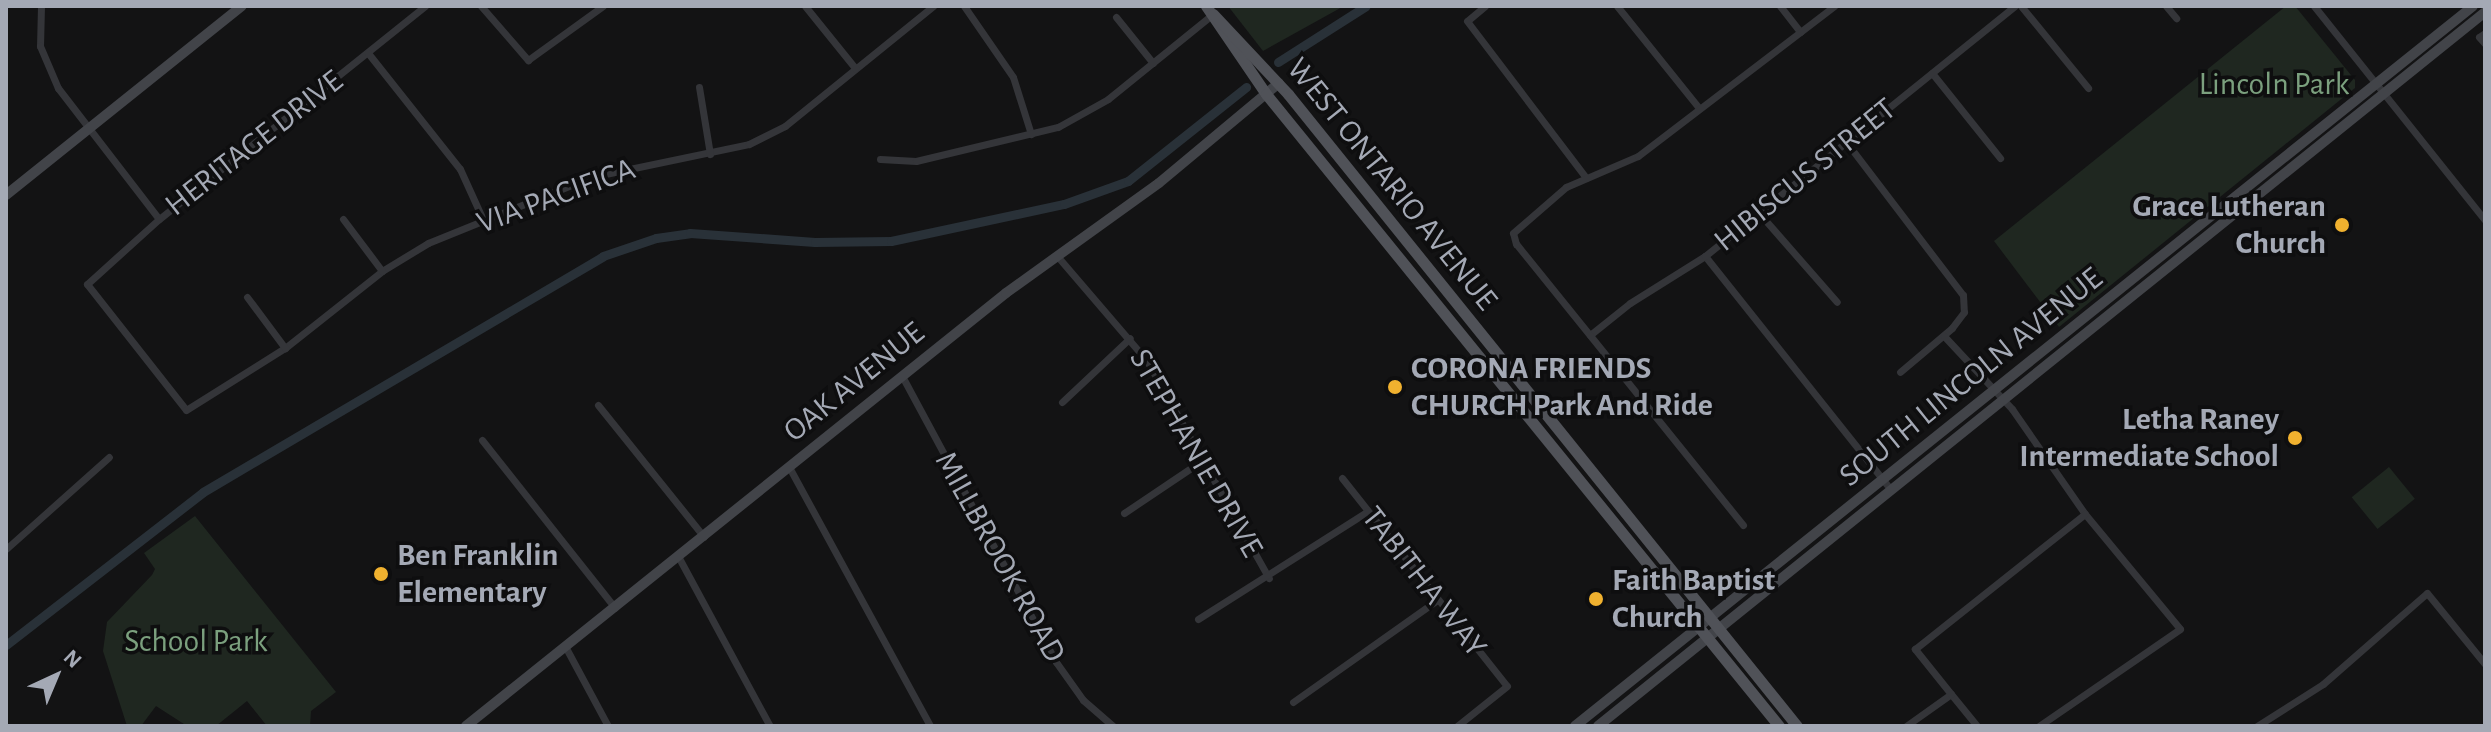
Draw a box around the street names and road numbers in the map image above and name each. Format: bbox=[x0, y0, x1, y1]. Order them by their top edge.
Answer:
street label: WEST ONTARIO AVENUE bbox=[1278, 50, 1506, 318]
street label: HERITAGE DRIVE bbox=[157, 62, 351, 224]
street label: HIBISCUS STREET bbox=[1706, 90, 1904, 260]
street label: VIA PACIFICA bbox=[472, 150, 640, 242]
street label: SOUTH LINCOLN AVENUE bbox=[1832, 259, 2110, 495]
street label: OAK AVENUE bbox=[776, 314, 932, 450]
street label: STEPHANIE DRIVE bbox=[1121, 342, 1271, 564]
street label: MILLBROOK ROAD bbox=[926, 445, 1074, 669]
street label: TABITHA WAY bbox=[1353, 499, 1495, 665]

